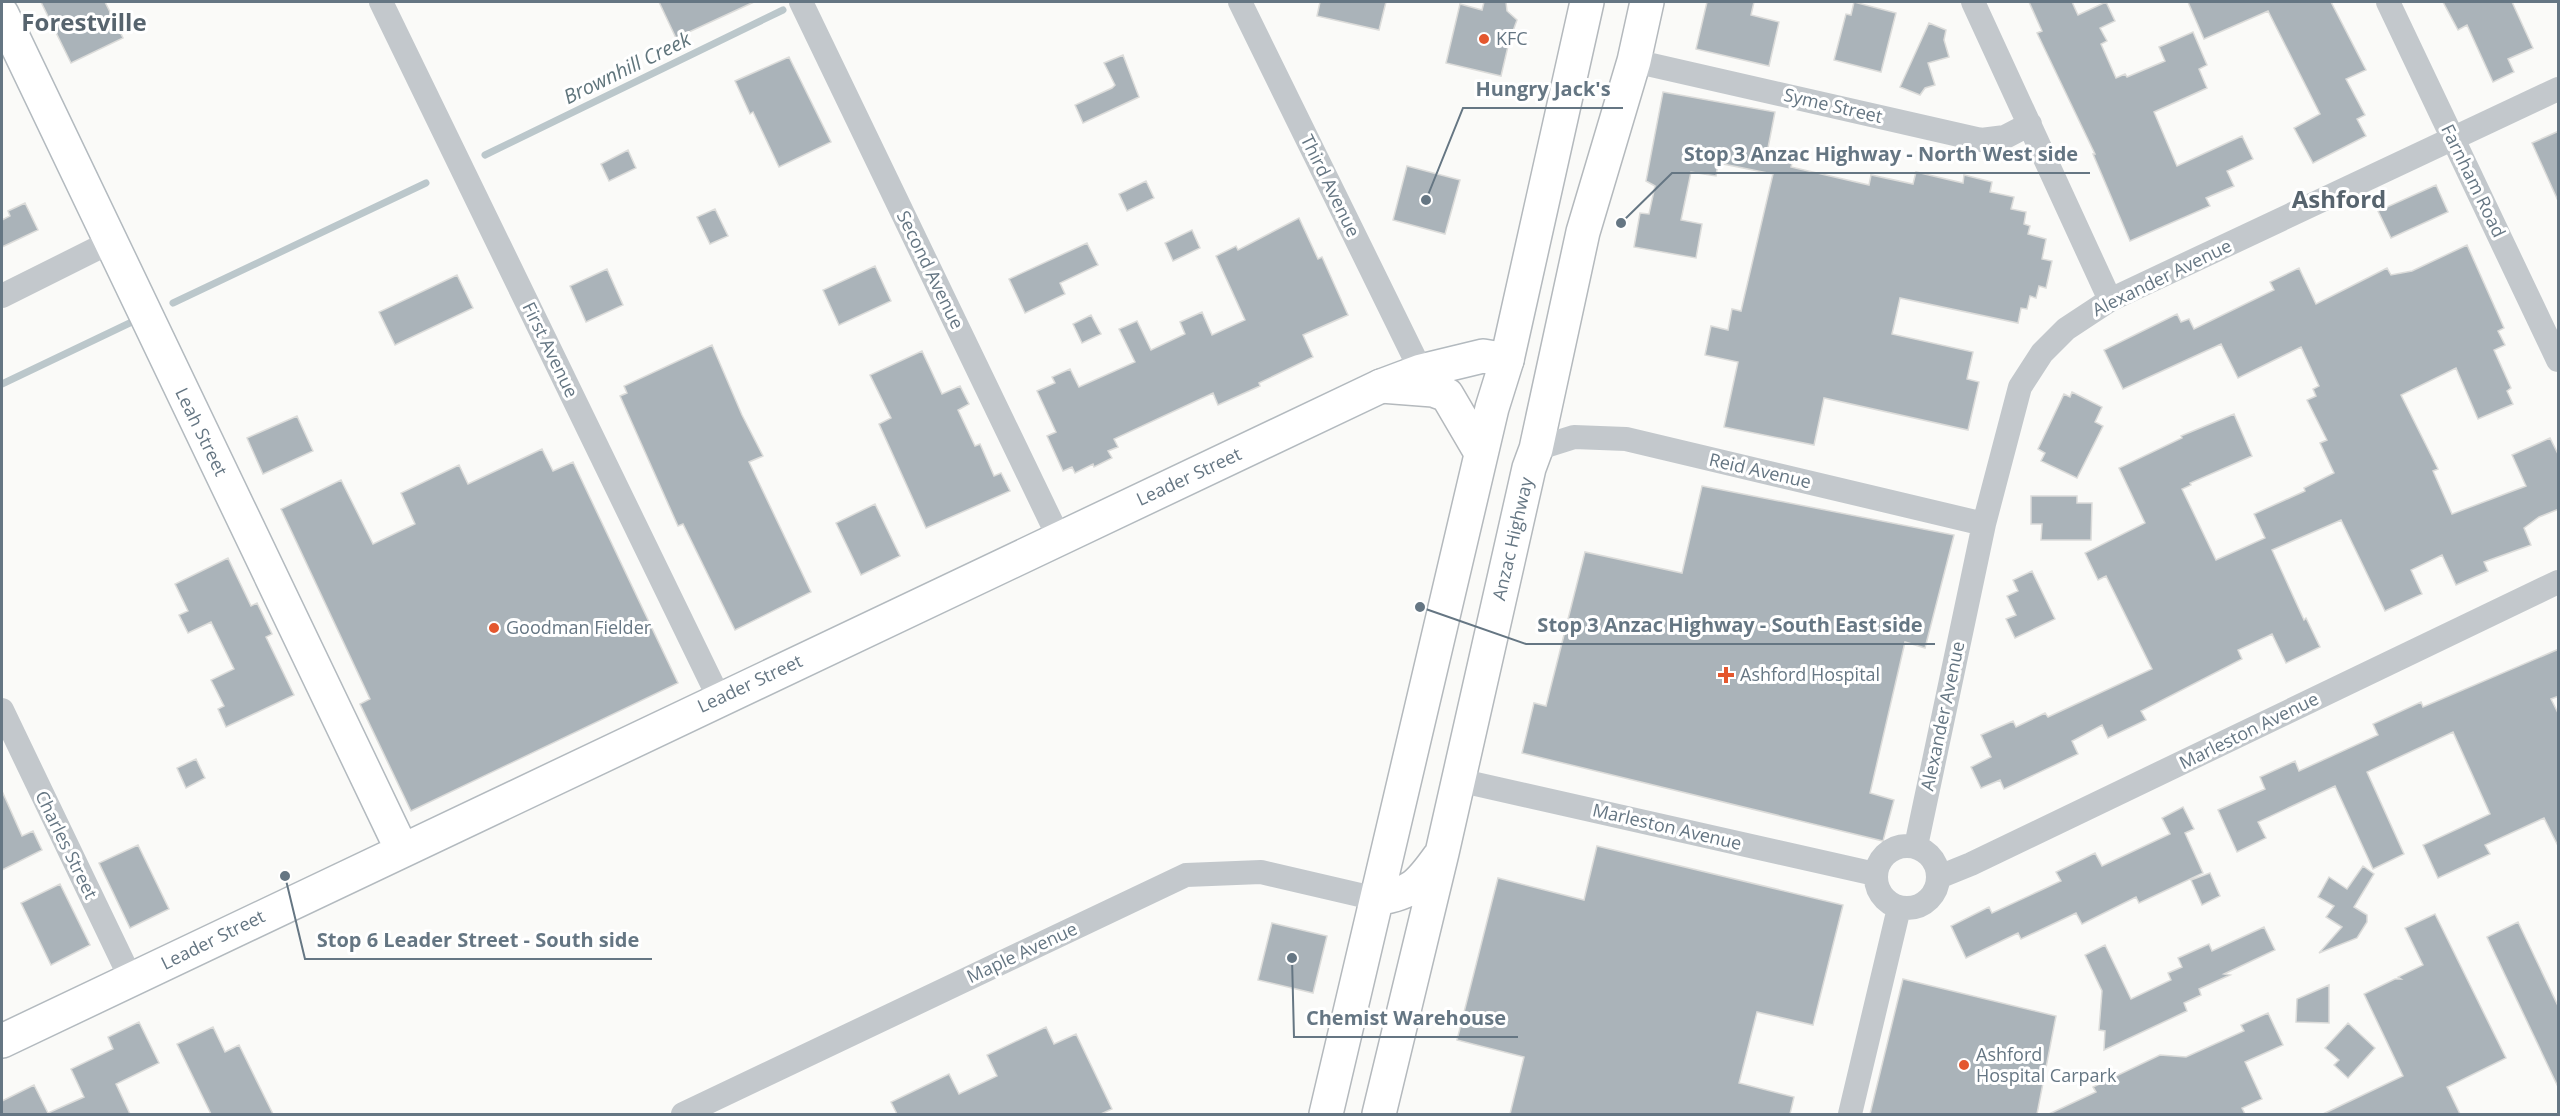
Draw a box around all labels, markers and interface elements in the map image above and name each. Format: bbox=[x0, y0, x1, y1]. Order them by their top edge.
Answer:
district label: Forestville bbox=[21, 5, 147, 38]
water label: Brownhill Creek bbox=[559, 25, 696, 110]
place label: KFC bbox=[1496, 26, 1528, 50]
marker: KFC bbox=[1477, 32, 1491, 46]
callout: Hungry Jack's bbox=[1463, 70, 1623, 108]
text: Hungry Jack's bbox=[1475, 75, 1611, 102]
street label: Syme Street bbox=[1782, 82, 1885, 128]
street label: Farnham Road bbox=[2436, 120, 2512, 241]
street label: Third Avenue bbox=[1296, 130, 1366, 241]
callout: Stop 3 Anzac Highway - North West side bbox=[1672, 135, 2090, 173]
text: Stop 3 Anzac Highway - North West side bbox=[1684, 140, 2078, 167]
district label: Ashford bbox=[2292, 182, 2386, 215]
street label: Second Avenue bbox=[892, 206, 970, 333]
street label: Alexander Avenue bbox=[2088, 233, 2235, 321]
street label: First Avenue bbox=[517, 298, 584, 401]
street label: Leah Street bbox=[170, 383, 234, 480]
street label: Leader Street bbox=[1132, 441, 1245, 511]
street label: Reid Avenue bbox=[1707, 447, 1814, 493]
street label: Anzac Highway bbox=[1486, 474, 1538, 603]
callout: Stop 3 Anzac Highway - South East side bbox=[1526, 606, 1935, 644]
text: Stop 3 Anzac Highway - South East side bbox=[1537, 611, 1923, 638]
place label: Goodman Fielder bbox=[506, 615, 652, 639]
marker: Goodman Fielder bbox=[487, 621, 501, 635]
street label: Alexander Avenue bbox=[1914, 639, 1970, 793]
street label: Leader Street bbox=[693, 648, 806, 718]
place label: Ashford Hospital bbox=[1740, 662, 1880, 686]
marker: Ashford Hospital bbox=[1717, 666, 1735, 684]
street label: Marleston Avenue bbox=[2175, 686, 2322, 774]
street label: Charles Street bbox=[30, 786, 104, 903]
street label: Marleston Avenue bbox=[1590, 797, 1744, 855]
street label: Leader Street bbox=[157, 904, 269, 975]
street label: Maple Avenue bbox=[962, 916, 1081, 988]
callout: Stop 6 Leader Street - South side bbox=[305, 921, 652, 959]
text: Stop 6 Leader Street - South side bbox=[317, 926, 639, 953]
callout: Chemist Warehouse bbox=[1294, 999, 1518, 1037]
text: Chemist Warehouse bbox=[1306, 1004, 1506, 1031]
place label: Ashford Hospital Carpark bbox=[1976, 1042, 2117, 1087]
marker: Ashford Hospital Carpark bbox=[1957, 1058, 1971, 1072]

